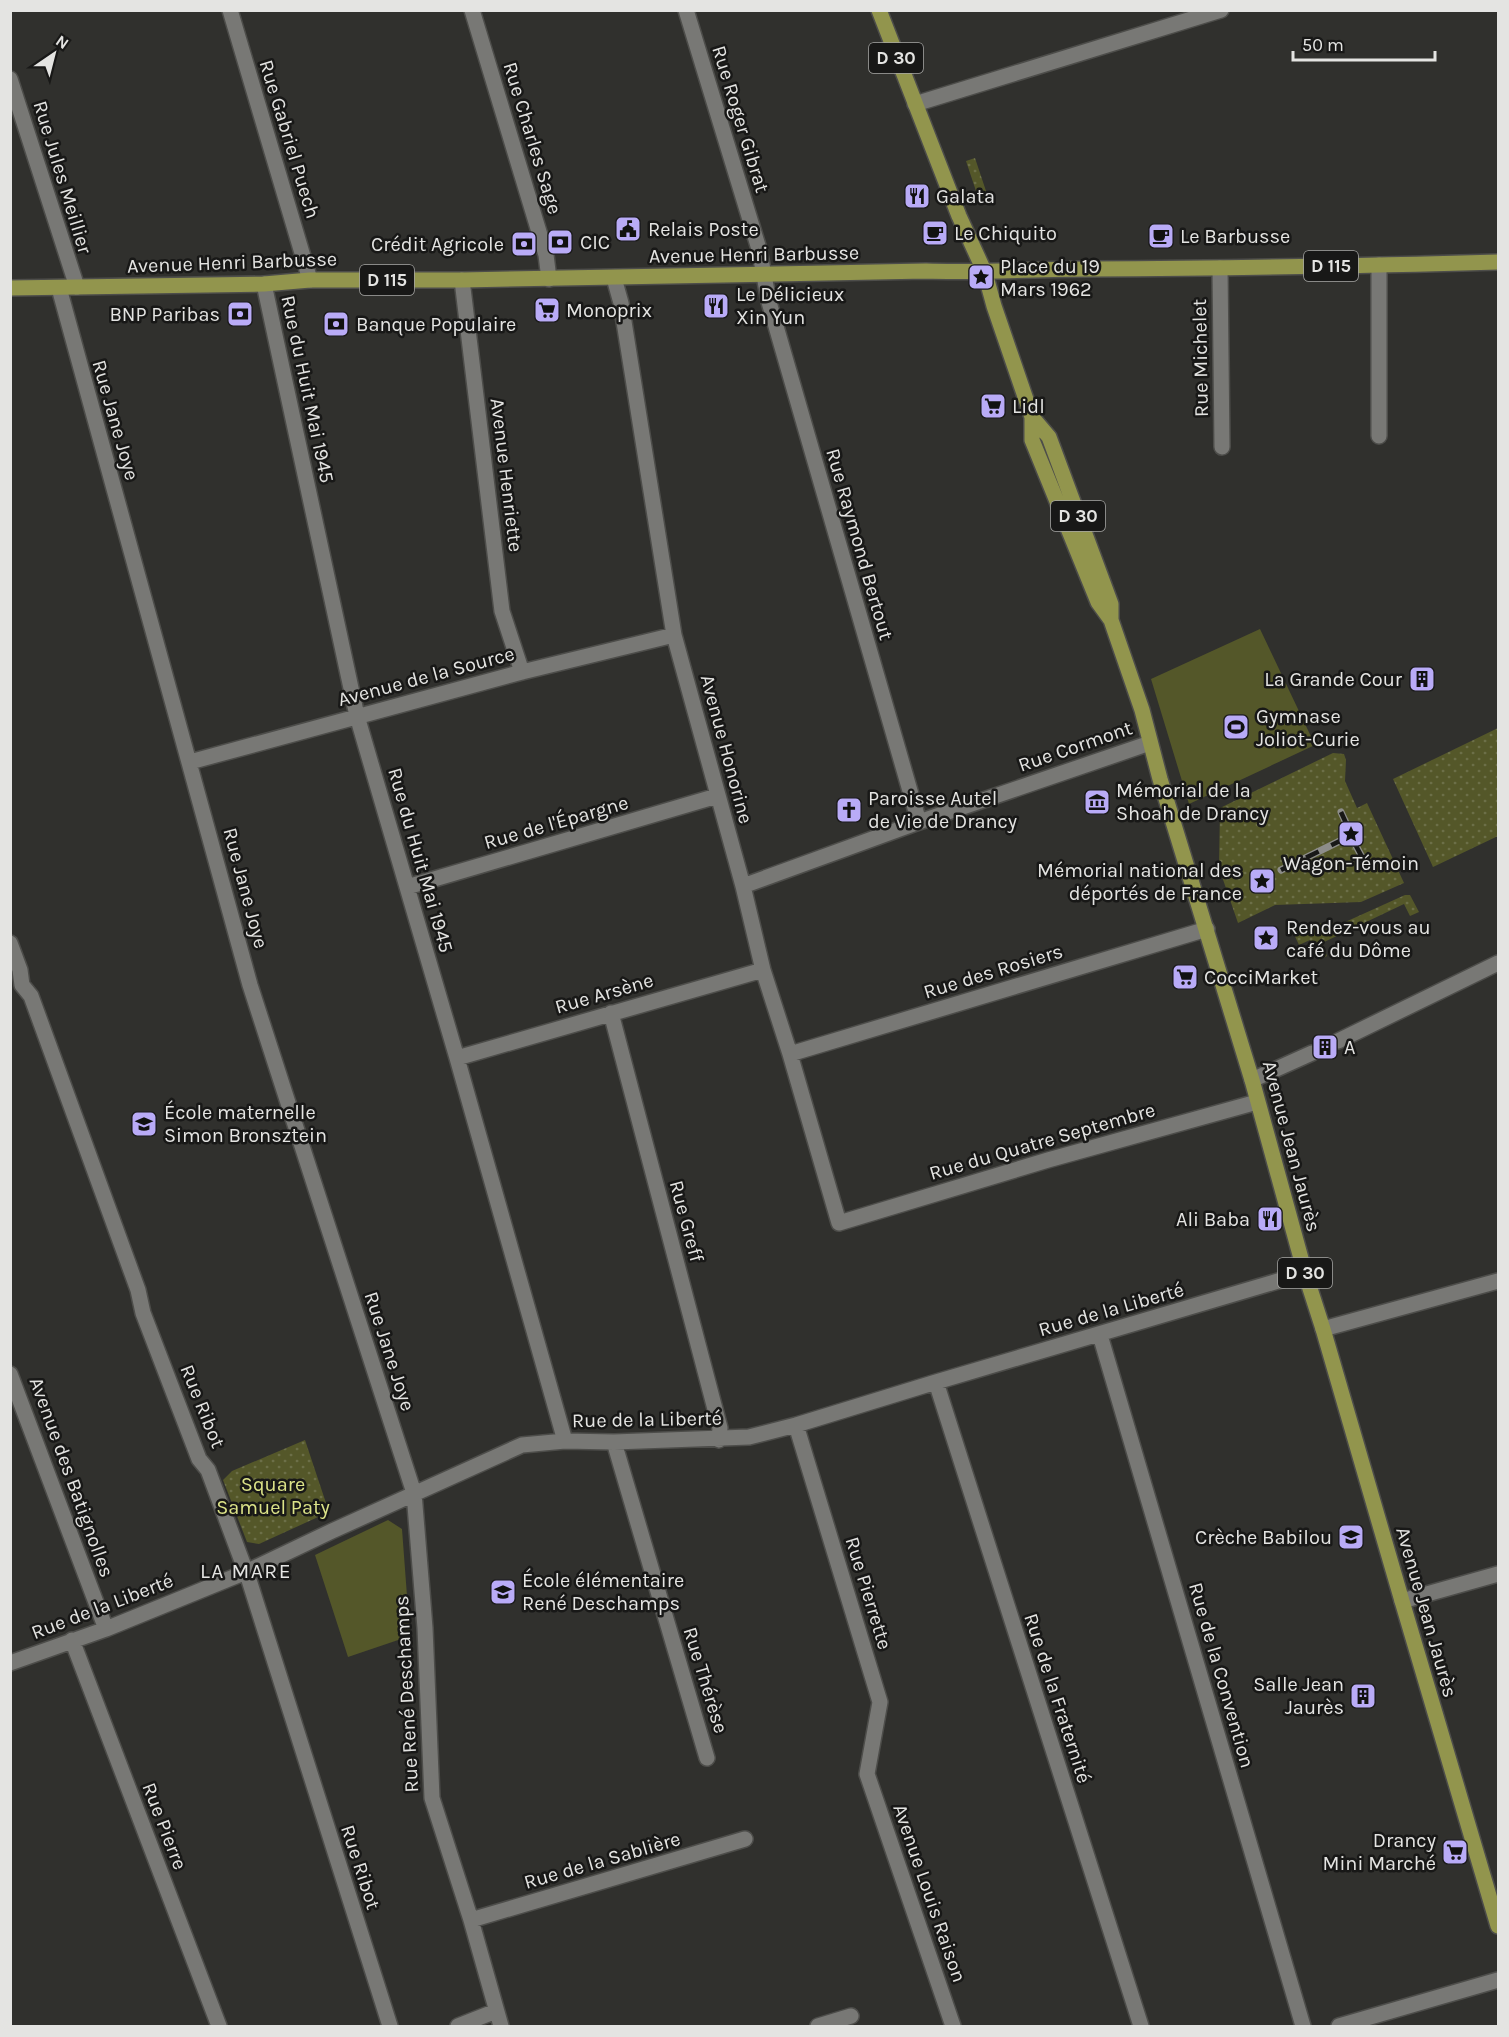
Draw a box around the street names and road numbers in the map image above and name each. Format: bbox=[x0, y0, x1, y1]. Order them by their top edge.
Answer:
street label: Rue Roger Gibrat bbox=[707, 43, 774, 196]
road number: D 30 bbox=[869, 43, 923, 73]
street label: Rue Gabriel Puech bbox=[254, 57, 325, 221]
street label: Rue Charles Sage bbox=[498, 59, 567, 217]
street label: Rue Jules Meillier bbox=[28, 98, 97, 257]
street label: Avenue Henri Barbusse bbox=[649, 241, 859, 268]
street label: Avenue Henri Barbusse bbox=[127, 247, 337, 278]
road number: D 115 bbox=[1304, 251, 1358, 281]
road number: D 115 bbox=[360, 265, 414, 295]
street label: Rue du Huit Mai 1945 bbox=[276, 293, 339, 485]
street label: Rue Michelet bbox=[1188, 298, 1213, 417]
street label: Rue Jane Joye bbox=[87, 357, 144, 483]
street label: Avenue Henriette bbox=[486, 397, 527, 553]
street label: Rue Raymond Bertout bbox=[821, 446, 898, 643]
road number: D 30 bbox=[1051, 501, 1105, 531]
street label: Avenue de la Source bbox=[335, 642, 517, 711]
street label: Avenue Honorine bbox=[696, 672, 757, 826]
street label: Rue Cormont bbox=[1015, 716, 1136, 777]
street label: Rue du Huit Mai 1945 bbox=[383, 765, 458, 955]
street label: Rue de l'Épargne bbox=[481, 790, 631, 854]
street label: Rue Jane Joye bbox=[218, 825, 273, 951]
street label: Rue des Rosiers bbox=[921, 939, 1066, 1004]
street label: Rue Arsène bbox=[552, 968, 656, 1018]
street label: Avenue Jean Jaurès bbox=[1258, 1058, 1325, 1234]
street label: Rue du Quatre Septembre bbox=[927, 1098, 1158, 1185]
street label: Rue Greff bbox=[665, 1178, 708, 1265]
road number: D 30 bbox=[1278, 1258, 1332, 1288]
street label: Rue de la Liberté bbox=[1036, 1278, 1186, 1341]
street label: Rue Jane Joye bbox=[359, 1289, 420, 1414]
street label: Rue Ribot bbox=[175, 1361, 230, 1452]
street label: Avenue des Batignolles bbox=[25, 1374, 118, 1580]
street label: Rue de la Liberté bbox=[572, 1407, 722, 1432]
street label: Avenue Jean Jaurès bbox=[1391, 1524, 1462, 1700]
street label: Rue Pierrette bbox=[840, 1534, 897, 1652]
street label: Rue de la Liberté bbox=[28, 1569, 176, 1644]
street label: Rue de la Convention bbox=[1184, 1580, 1259, 1770]
street label: Rue René Deschamps bbox=[390, 1595, 423, 1793]
street label: Rue de la Fraternité bbox=[1019, 1610, 1096, 1786]
street label: Rue Thérèse bbox=[678, 1624, 733, 1736]
street label: Rue Pierre bbox=[137, 1779, 192, 1873]
street label: Avenue Louis Raison bbox=[888, 1801, 971, 1985]
street label: Rue Ribot bbox=[336, 1822, 385, 1913]
street label: Rue de la Sablière bbox=[521, 1827, 683, 1894]

